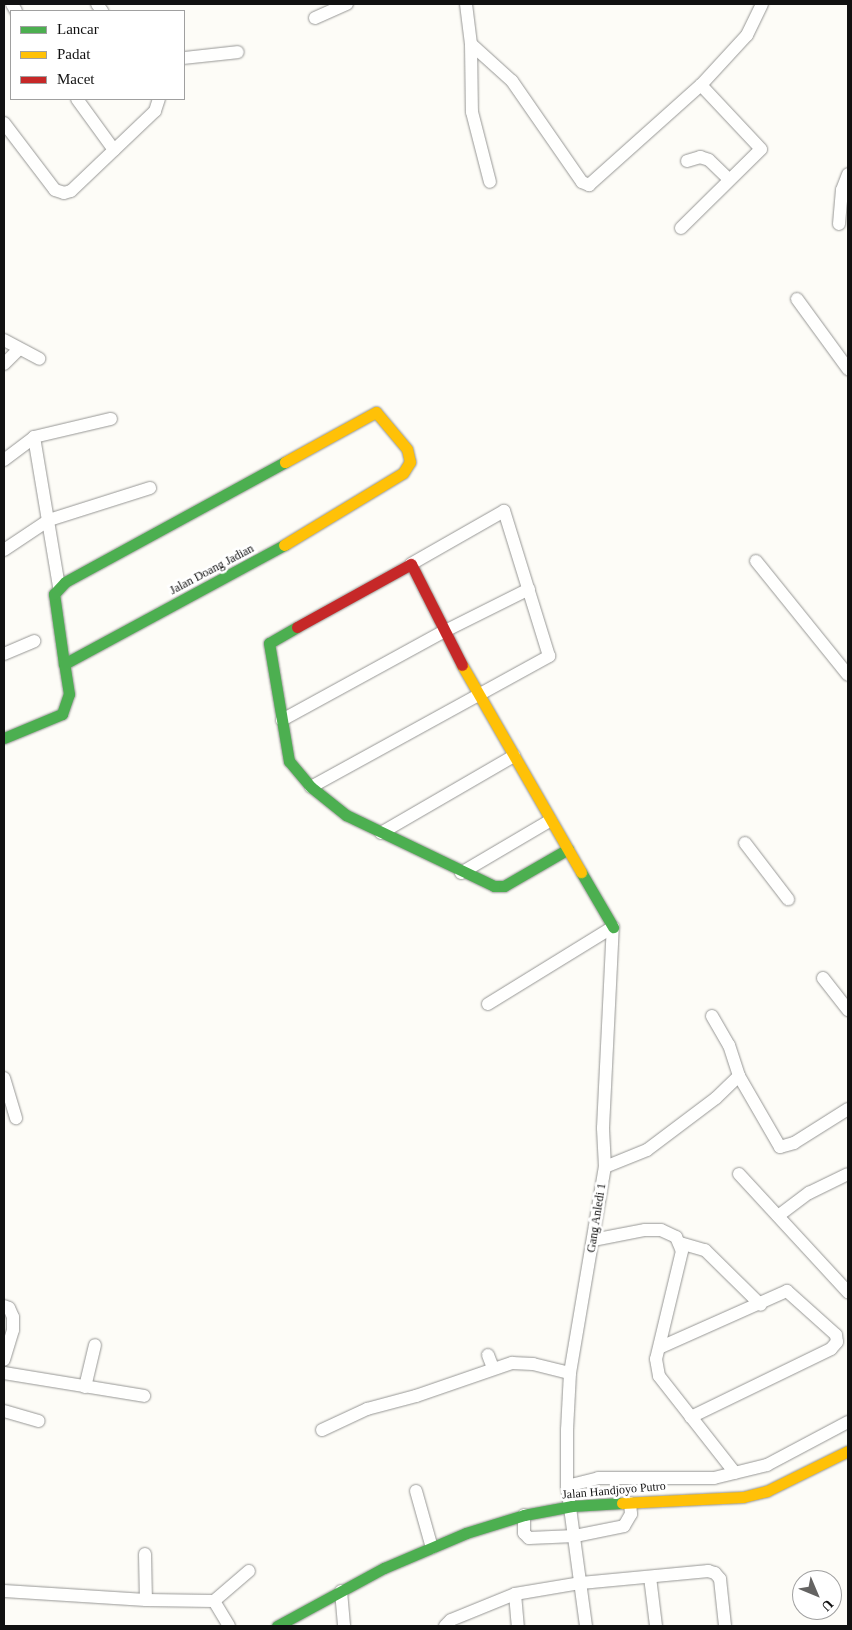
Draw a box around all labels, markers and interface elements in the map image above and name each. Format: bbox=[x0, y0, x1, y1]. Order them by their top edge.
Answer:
legend bbox=[10, 10, 185, 100]
text: Lancar bbox=[57, 21, 99, 37]
text: Padat bbox=[57, 46, 90, 62]
text: Macet bbox=[57, 71, 94, 87]
street label: Jalan Doang Jadian bbox=[167, 542, 257, 598]
street label: Gang Anledi 1 bbox=[584, 1182, 610, 1254]
street label: Jalan Handjoyo Putro bbox=[562, 1479, 666, 1503]
north arrow bbox=[792, 1570, 842, 1620]
text: U bbox=[818, 1596, 836, 1614]

